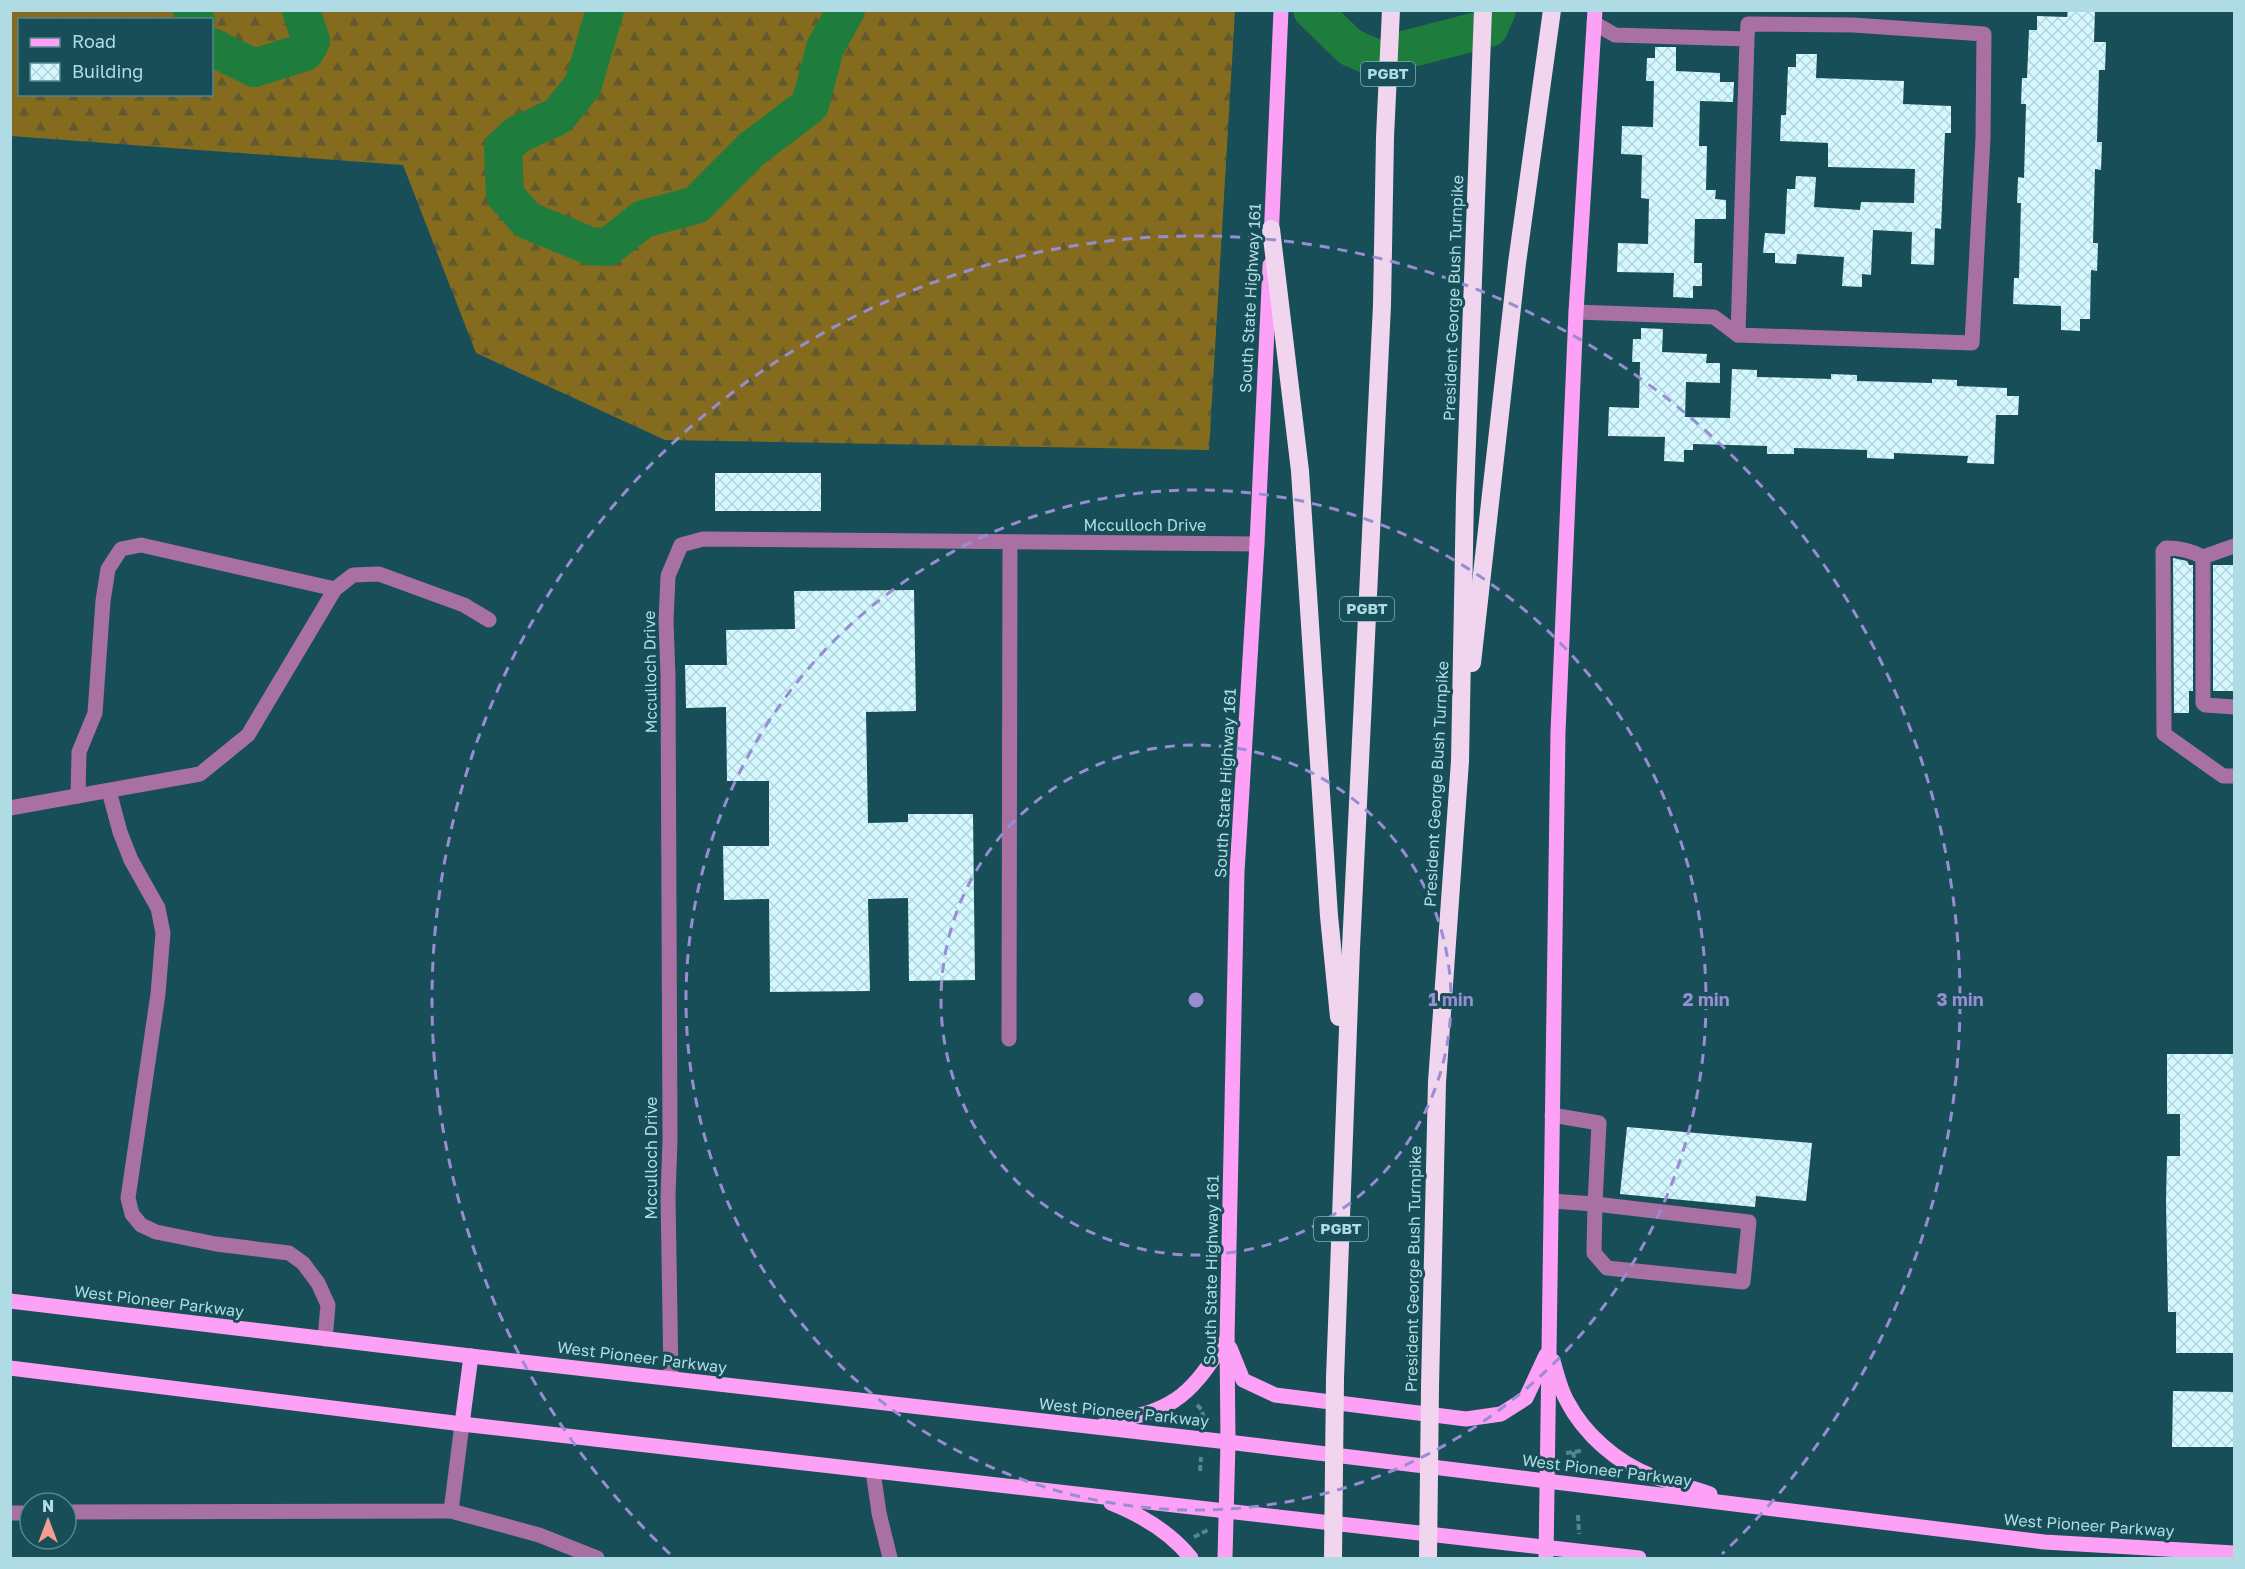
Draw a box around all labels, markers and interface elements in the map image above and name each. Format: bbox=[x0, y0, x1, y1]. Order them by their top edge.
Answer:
legend bbox=[18, 18, 213, 96]
text: Road bbox=[72, 30, 116, 52]
text: Building bbox=[72, 60, 143, 82]
road number: PGBT bbox=[1361, 62, 1415, 86]
street label: President George Bush Turnpike bbox=[1439, 175, 1467, 421]
street label: South State Highway 161 bbox=[1235, 202, 1265, 393]
street label: Mcculloch Drive bbox=[1084, 515, 1206, 535]
road number: PGBT bbox=[1340, 597, 1394, 621]
street label: Mcculloch Drive bbox=[639, 610, 661, 734]
street label: President George Bush Turnpike bbox=[1420, 661, 1452, 907]
street label: South State Highway 161 bbox=[1210, 687, 1240, 878]
text: 1 min bbox=[1428, 988, 1474, 1010]
text: 2 min bbox=[1682, 988, 1730, 1010]
text: 3 min bbox=[1936, 988, 1984, 1010]
centre of rings bbox=[1186, 990, 1206, 1010]
street label: Mcculloch Drive bbox=[641, 1097, 661, 1219]
street label: President George Bush Turnpike bbox=[1401, 1146, 1425, 1392]
street label: South State Highway 161 bbox=[1199, 1175, 1223, 1365]
road number: PGBT bbox=[1314, 1217, 1368, 1241]
street label: West Pioneer Parkway bbox=[73, 1281, 245, 1321]
street label: West Pioneer Parkway bbox=[556, 1337, 728, 1377]
street label: West Pioneer Parkway bbox=[1038, 1393, 1210, 1431]
street label: West Pioneer Parkway bbox=[1521, 1450, 1693, 1490]
north arrow bbox=[18, 1491, 78, 1551]
text: N bbox=[42, 1496, 54, 1516]
street label: West Pioneer Parkway bbox=[2003, 1509, 2175, 1541]

